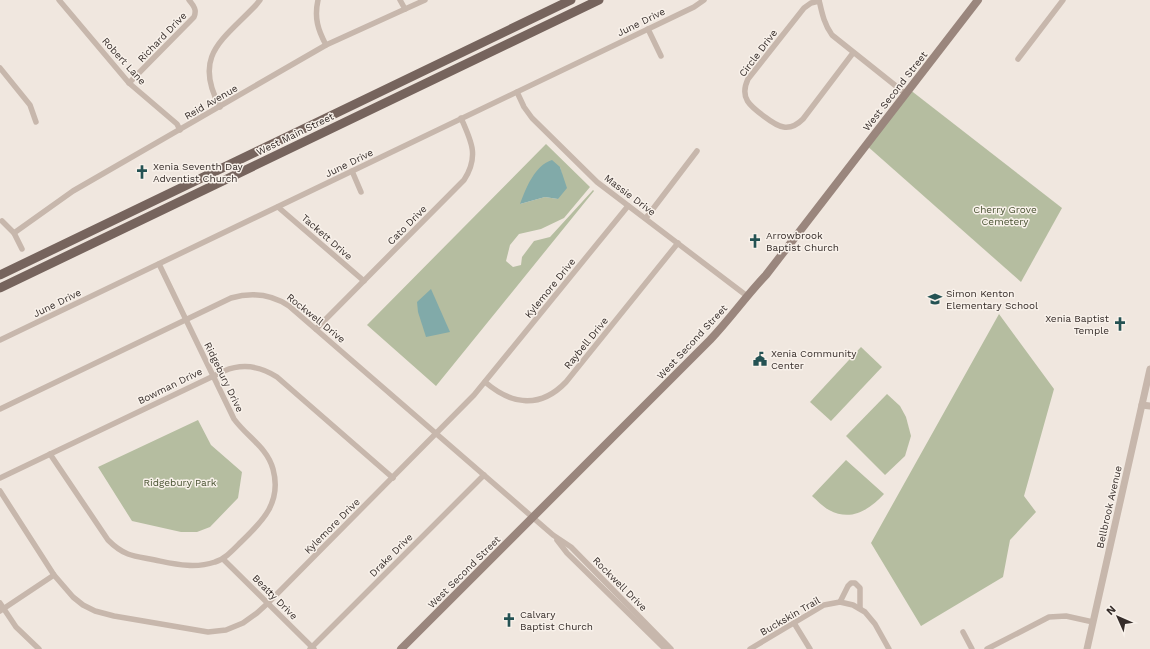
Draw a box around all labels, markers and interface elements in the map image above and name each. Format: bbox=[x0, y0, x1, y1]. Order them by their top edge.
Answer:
street label: June Drive bbox=[615, 6, 667, 38]
street label: Richard Drive bbox=[135, 10, 189, 64]
street label: Circle Drive bbox=[737, 27, 779, 79]
street label: Robert Lane bbox=[100, 35, 148, 87]
street label: West Second Street bbox=[861, 49, 930, 133]
street label: Reid Avenue bbox=[182, 82, 240, 122]
street label: West Main Street bbox=[255, 110, 336, 157]
street label: June Drive bbox=[323, 147, 375, 179]
place label: Xenia Seventh Day Adventist Church bbox=[153, 161, 244, 184]
church icon: Xenia Seventh Day Adventist Church bbox=[134, 164, 150, 180]
street label: Massie Drive bbox=[602, 172, 658, 218]
street label: Cato Drive bbox=[385, 203, 429, 247]
park label: Cherry Grove Cemetery bbox=[973, 204, 1037, 227]
street label: Tackett Drive bbox=[299, 212, 355, 262]
place label: Arrowbrook Baptist Church bbox=[766, 230, 839, 253]
church icon: Arrowbrook Baptist Church bbox=[747, 233, 763, 249]
street label: Kylemore Drive bbox=[523, 256, 578, 320]
street label: June Drive bbox=[31, 287, 83, 319]
place label: Simon Kenton Elementary School bbox=[946, 288, 1038, 311]
street label: Rockwell Drive bbox=[285, 291, 348, 345]
school or university icon: Simon Kenton Elementary School bbox=[927, 291, 943, 307]
street label: West Second Street bbox=[655, 302, 730, 381]
place label: Xenia Baptist Temple bbox=[1045, 313, 1110, 336]
street label: Raybell Drive bbox=[562, 315, 610, 371]
church icon: Xenia Baptist Temple bbox=[1112, 316, 1128, 332]
street label: Ridgebury Drive bbox=[202, 340, 246, 414]
place label: Xenia Community Center bbox=[771, 348, 857, 371]
public building icon: Xenia Community Center bbox=[752, 351, 768, 367]
street label: Bowman Drive bbox=[136, 366, 204, 406]
street label: Bellbrook Avenue bbox=[1094, 464, 1124, 549]
park label: Ridgebury Park bbox=[144, 477, 217, 488]
street label: Kylemore Drive bbox=[302, 496, 362, 556]
street label: Drake Drive bbox=[367, 531, 415, 579]
street label: West Second Street bbox=[426, 533, 503, 610]
street label: Rockwell Drive bbox=[591, 555, 649, 613]
street label: Beatty Drive bbox=[250, 572, 300, 622]
street label: Buckskin Trail bbox=[758, 594, 822, 638]
north arrow bbox=[1098, 597, 1138, 637]
text: N bbox=[1104, 603, 1119, 618]
place label: Calvary Baptist Church bbox=[520, 609, 593, 632]
church icon: Calvary Baptist Church bbox=[501, 612, 517, 628]

